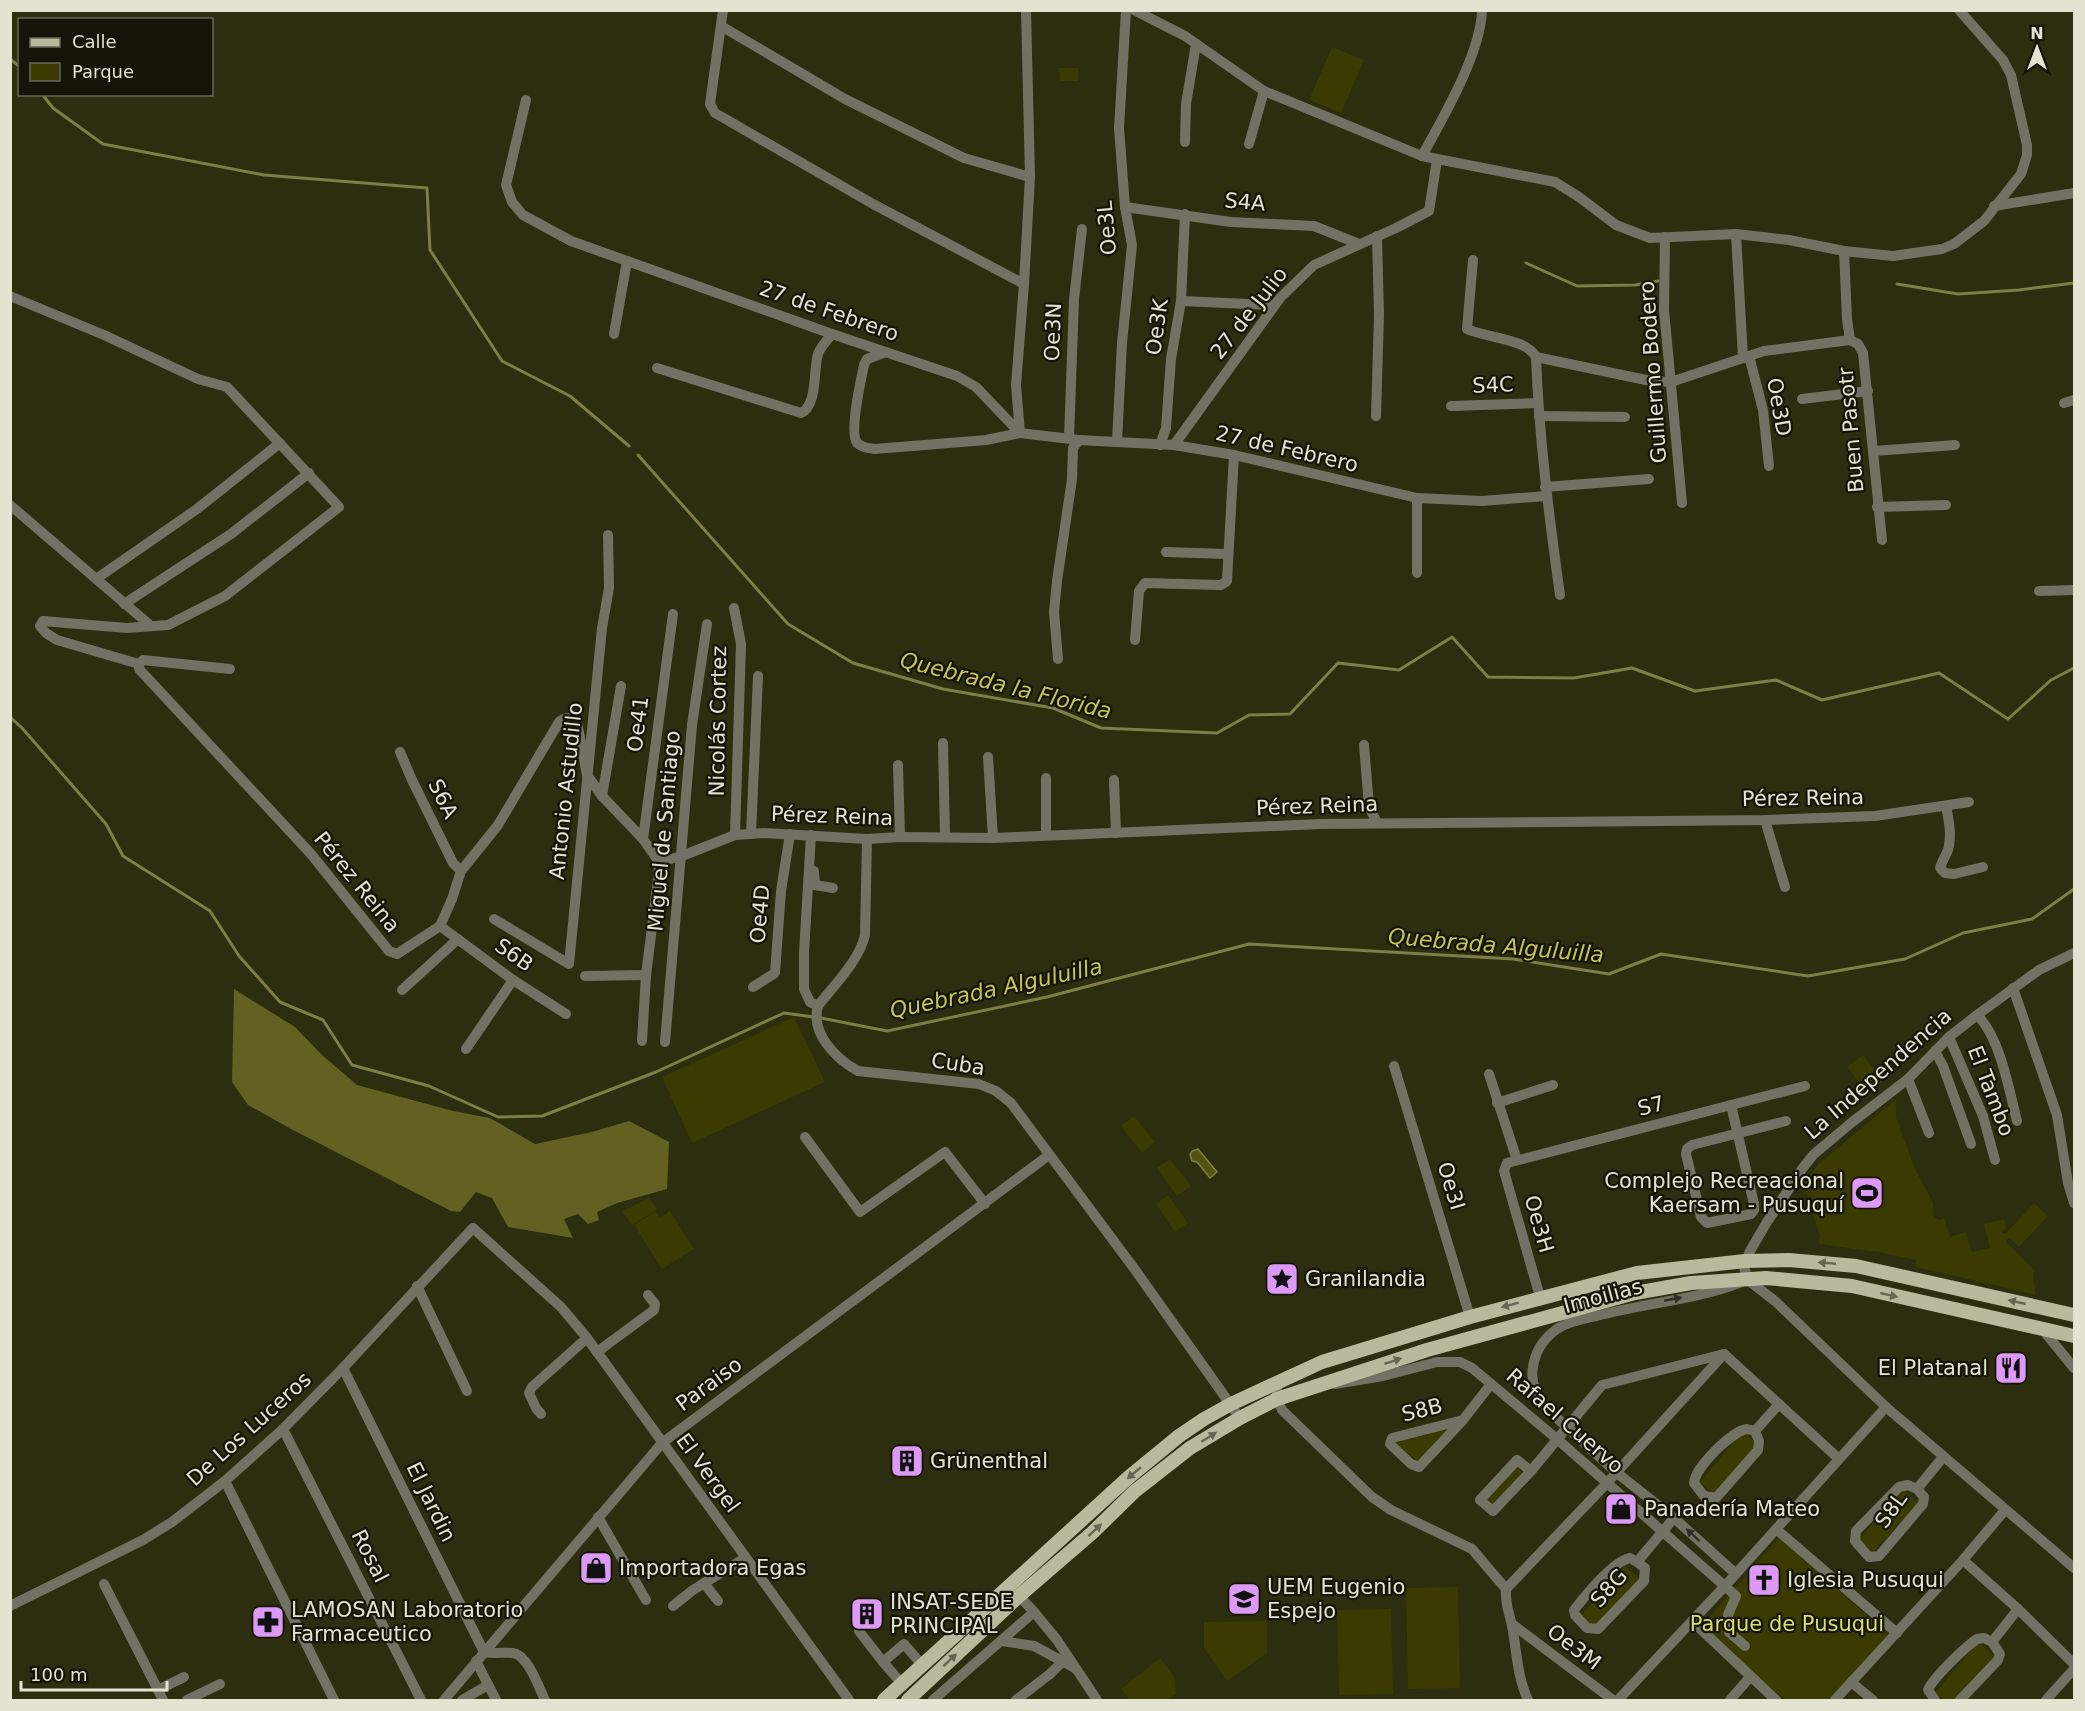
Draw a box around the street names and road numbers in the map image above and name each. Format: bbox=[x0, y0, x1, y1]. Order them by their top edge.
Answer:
street label: S4A bbox=[1224, 188, 1267, 216]
street label: Oe3L bbox=[1093, 200, 1121, 256]
street label: 27 de Julio bbox=[1206, 262, 1292, 364]
street label: 27 de Febrero bbox=[756, 276, 902, 346]
street label: Guillermo Bodero bbox=[1635, 280, 1671, 464]
street label: Oe3K bbox=[1141, 296, 1173, 357]
street label: Oe3N bbox=[1040, 302, 1066, 362]
street label: Buen Pasotr bbox=[1834, 366, 1868, 494]
street label: S4C bbox=[1472, 372, 1514, 398]
street label: Oe3D bbox=[1762, 376, 1796, 438]
street label: 27 de Febrero bbox=[1213, 421, 1361, 477]
street label: Nicolás Cortez bbox=[705, 646, 731, 796]
street label: Oe41 bbox=[623, 695, 653, 753]
street label: Antonio Astudillo bbox=[545, 701, 587, 881]
street label: Miguel de Santiago bbox=[643, 730, 685, 932]
street label: S6A bbox=[423, 775, 463, 823]
street label: Pérez Reina bbox=[1742, 785, 1864, 811]
street label: Pérez Reina bbox=[1256, 792, 1378, 820]
street label: Pérez Reina bbox=[771, 802, 893, 830]
street label: Pérez Reina bbox=[309, 827, 405, 937]
street label: Oe4D bbox=[745, 884, 775, 944]
street label: S6B bbox=[490, 933, 538, 977]
street label: La Independencia bbox=[1800, 1004, 1956, 1144]
street label: El Tambo bbox=[1963, 1043, 2019, 1139]
street label: Cuba bbox=[929, 1048, 987, 1080]
street label: S7 bbox=[1635, 1091, 1667, 1121]
street label: Oe3I bbox=[1432, 1159, 1470, 1213]
street label: Oe3H bbox=[1519, 1193, 1559, 1255]
street label: Imoilias bbox=[1561, 1274, 1645, 1318]
street label: Paraiso bbox=[671, 1352, 747, 1416]
street label: Rafael Cuervo bbox=[1501, 1364, 1629, 1478]
street label: De Los Luceros bbox=[182, 1367, 316, 1491]
street label: S8B bbox=[1399, 1393, 1445, 1427]
street label: El Vergel bbox=[671, 1429, 745, 1517]
street label: El Jardin bbox=[401, 1458, 461, 1546]
street label: S8L bbox=[1870, 1487, 1912, 1533]
street label: Rosal bbox=[347, 1526, 393, 1586]
street label: S8G bbox=[1586, 1564, 1632, 1612]
street label: Oe3M bbox=[1542, 1619, 1606, 1675]

